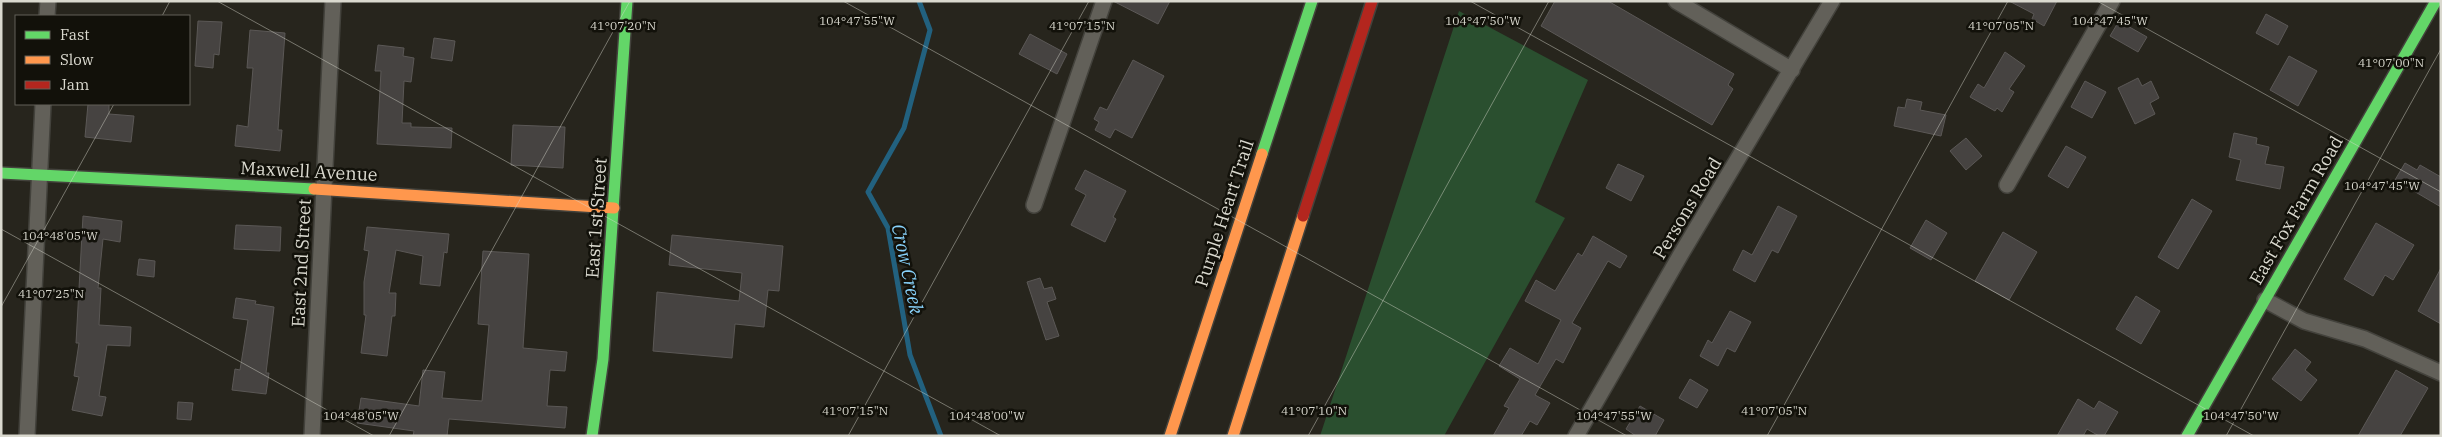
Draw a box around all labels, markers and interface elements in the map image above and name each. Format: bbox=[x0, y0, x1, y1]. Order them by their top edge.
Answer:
text: 104°47'55"W bbox=[819, 13, 895, 28]
text: 104°47'50"W bbox=[1445, 13, 1521, 28]
text: 104°47'45"W bbox=[2072, 13, 2148, 28]
legend bbox=[15, 15, 190, 105]
text: 41°07'20"N bbox=[590, 18, 656, 33]
text: 41°07'15"N bbox=[1049, 18, 1115, 33]
text: 41°07'05"N bbox=[1968, 18, 2034, 33]
text: Fast bbox=[60, 25, 90, 44]
text: Slow bbox=[60, 50, 94, 69]
text: 41°07'00"N bbox=[2358, 55, 2424, 70]
text: Jam bbox=[60, 75, 89, 94]
street label: East Fox Farm Road bbox=[2244, 132, 2348, 288]
street label: Purple Heart Trail bbox=[1189, 136, 1259, 290]
street label: Persons Road bbox=[1648, 153, 1726, 263]
street label: Maxwell Avenue bbox=[240, 156, 378, 186]
street label: East 1st Street bbox=[580, 157, 612, 279]
text: 104°47'45"W bbox=[2344, 178, 2420, 193]
street label: East 2nd Street bbox=[286, 198, 316, 328]
water label: Crow Creek bbox=[887, 221, 929, 317]
text: 104°48'05"W bbox=[22, 228, 98, 243]
text: 41°07'25"N bbox=[18, 286, 84, 301]
text: 41°07'15"N bbox=[822, 403, 888, 418]
text: 41°07'10"N bbox=[1281, 403, 1347, 418]
text: 41°07'05"N bbox=[1741, 403, 1807, 418]
text: 104°48'05"W bbox=[323, 408, 399, 423]
text: 104°48'00"W bbox=[949, 408, 1025, 423]
text: 104°47'55"W bbox=[1576, 408, 1652, 423]
text: 104°47'50"W bbox=[2203, 408, 2279, 423]

